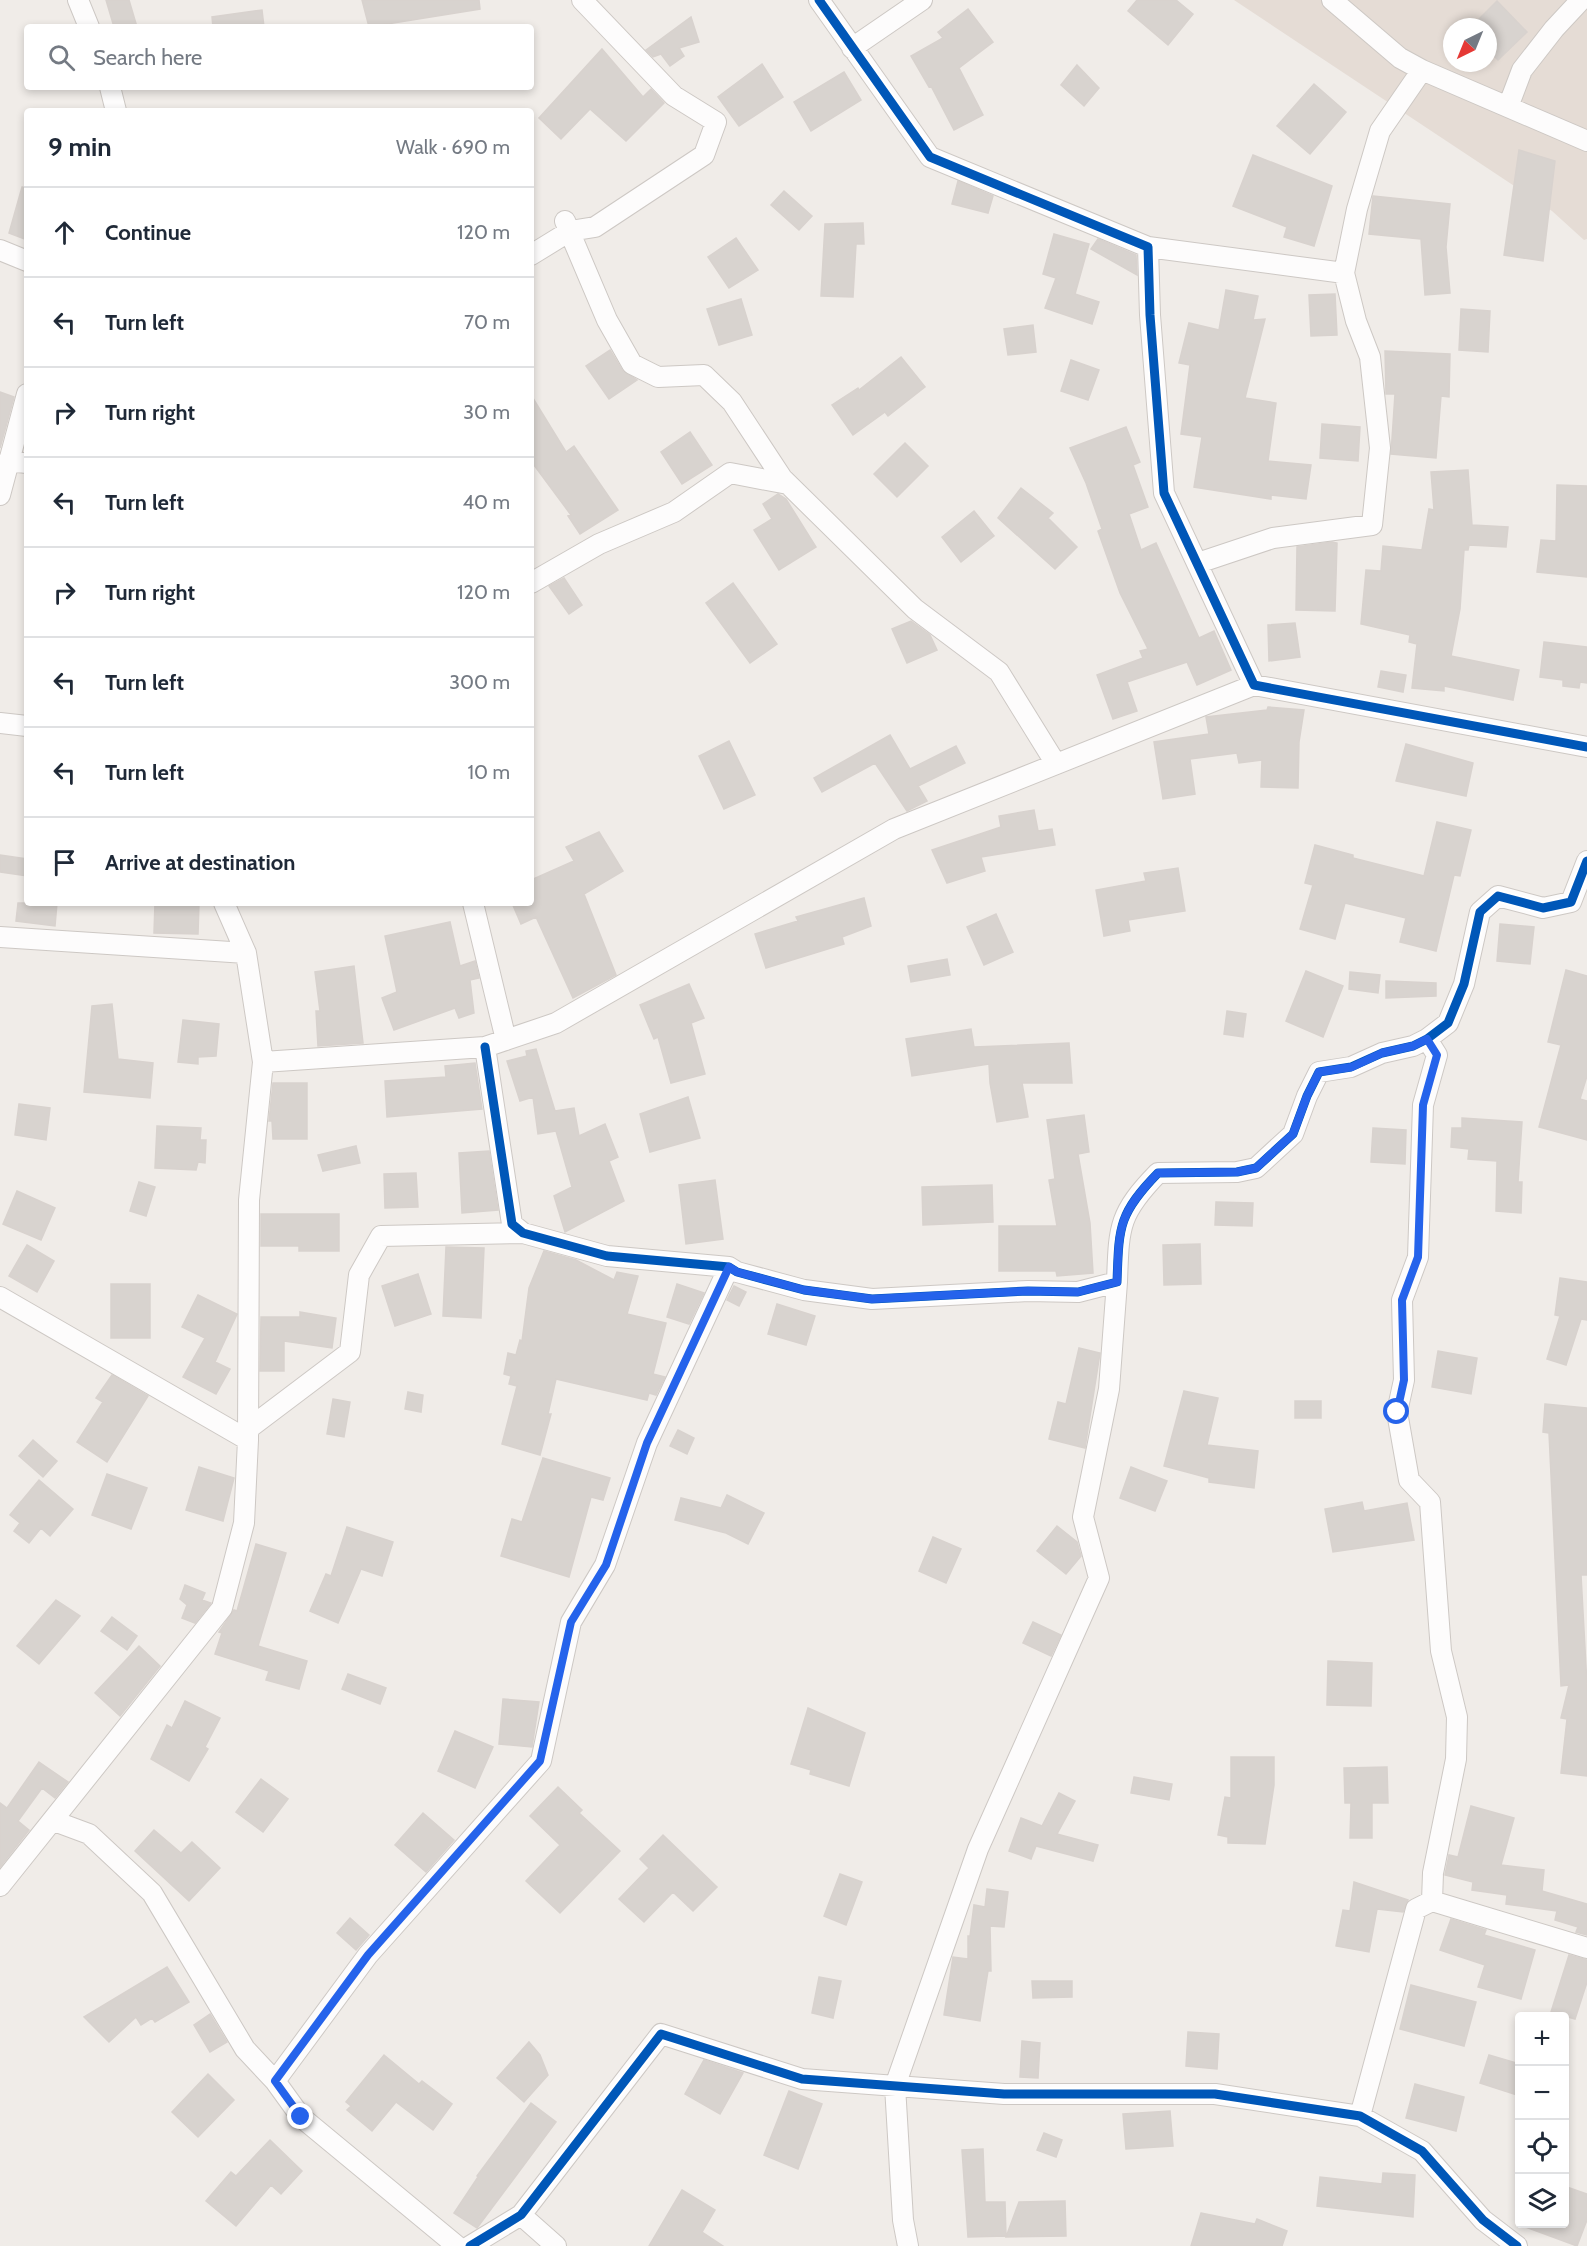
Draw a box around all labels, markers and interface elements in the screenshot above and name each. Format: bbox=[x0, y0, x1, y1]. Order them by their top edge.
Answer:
north arrow bbox=[1443, 18, 1497, 72]
search box bbox=[24, 24, 534, 90]
icon: search bbox=[45, 41, 78, 74]
text: Search here bbox=[93, 44, 202, 71]
text: 9 min bbox=[48, 131, 112, 163]
text: Walk · 690 m bbox=[396, 135, 510, 159]
icon: ahead bbox=[48, 216, 81, 249]
text: Continue bbox=[105, 219, 191, 246]
text: 120 m bbox=[457, 220, 510, 244]
icon: left bbox=[48, 306, 81, 339]
text: Turn left bbox=[105, 309, 184, 336]
text: 70 m bbox=[464, 310, 510, 334]
icon: right bbox=[48, 396, 81, 429]
text: Turn right bbox=[105, 399, 195, 426]
text: 30 m bbox=[463, 400, 510, 424]
icon: left bbox=[48, 486, 81, 519]
text: Turn left bbox=[105, 489, 184, 516]
text: 40 m bbox=[462, 490, 510, 514]
icon: right bbox=[48, 576, 81, 609]
text: Turn right bbox=[105, 579, 195, 606]
text: 120 m bbox=[457, 580, 510, 604]
icon: left bbox=[48, 666, 81, 699]
text: Turn left bbox=[105, 669, 184, 696]
text: 300 m bbox=[449, 670, 510, 694]
icon: left bbox=[48, 756, 81, 789]
text: Turn left bbox=[105, 759, 184, 786]
text: 10 m bbox=[467, 760, 510, 784]
icon: arrive bbox=[48, 846, 81, 879]
text: Arrive at destination bbox=[105, 849, 295, 876]
route start bbox=[1383, 1398, 1409, 1424]
map controls bbox=[1515, 2012, 1569, 2228]
button: + bbox=[1515, 2012, 1569, 2066]
button: − bbox=[1515, 2066, 1569, 2120]
route end bbox=[287, 2103, 313, 2129]
button: locate bbox=[1515, 2120, 1569, 2174]
button: layers bbox=[1515, 2174, 1569, 2228]

